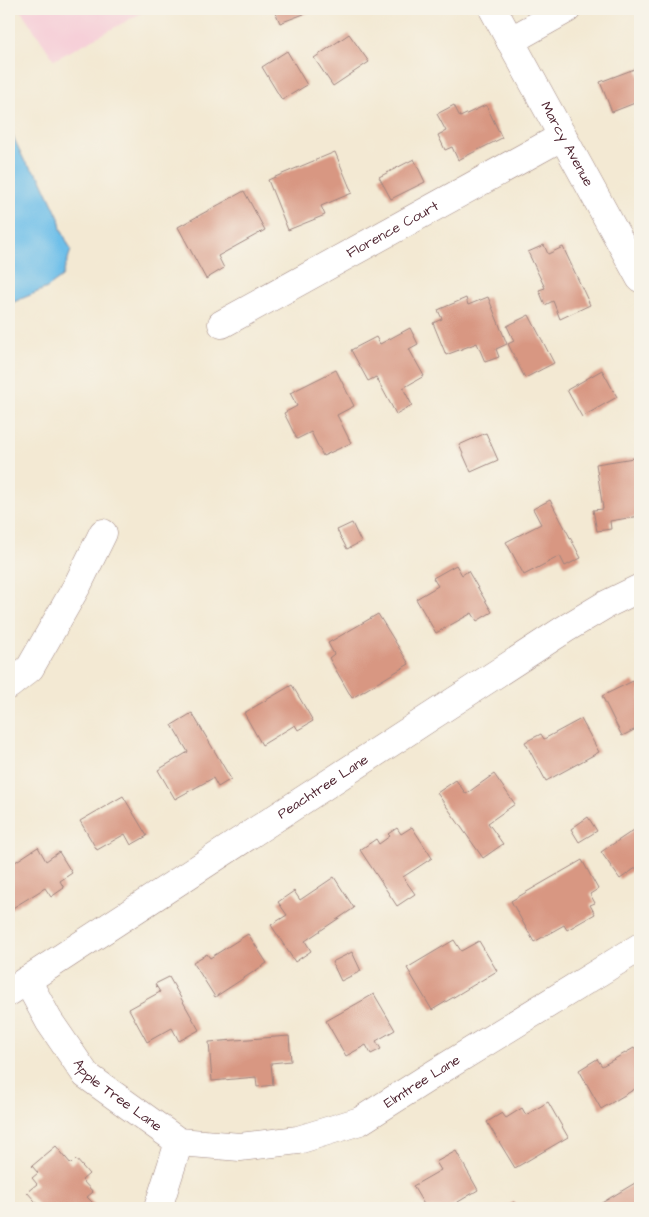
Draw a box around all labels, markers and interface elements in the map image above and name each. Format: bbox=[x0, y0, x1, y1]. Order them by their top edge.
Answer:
street label: Marcy Avenue bbox=[536, 98, 598, 191]
street label: Florence Court bbox=[343, 196, 443, 263]
street label: Peachtree Lane bbox=[274, 750, 373, 824]
street label: Elmtree Lane bbox=[380, 1050, 465, 1113]
street label: Apple Tree Lane bbox=[68, 1055, 166, 1137]

